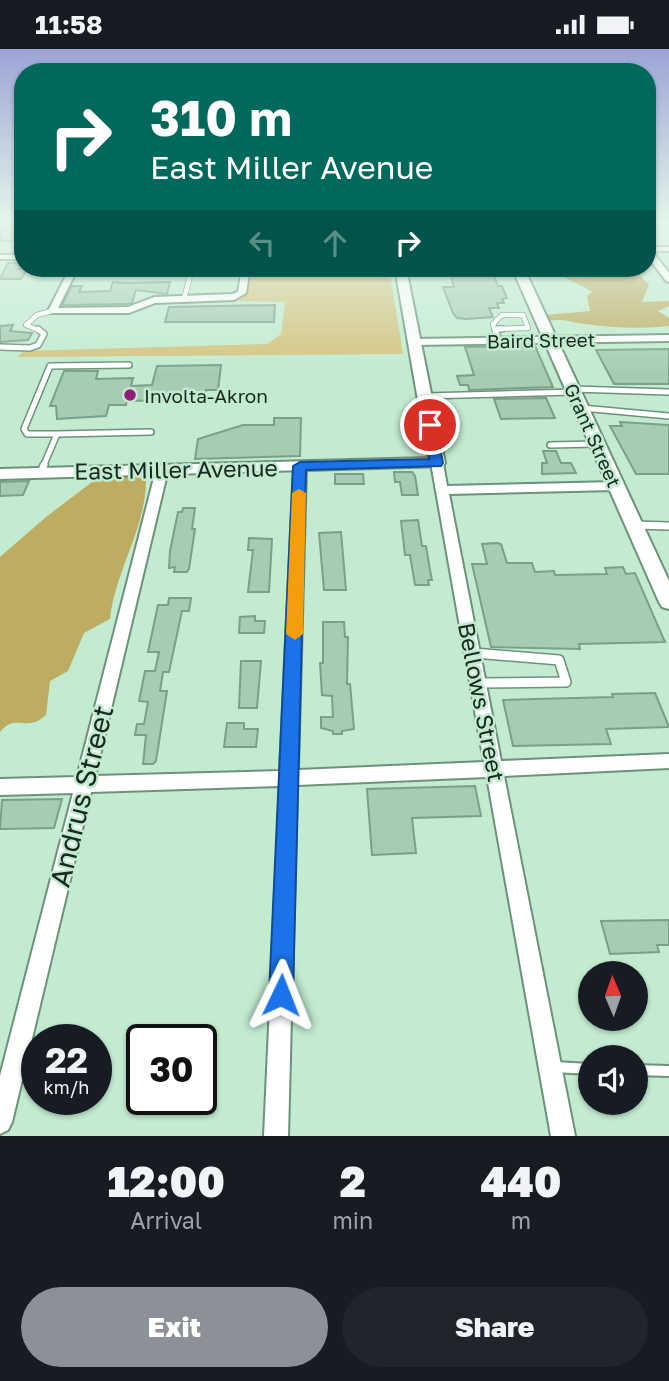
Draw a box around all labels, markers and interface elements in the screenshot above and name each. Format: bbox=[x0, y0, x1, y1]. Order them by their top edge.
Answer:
text: 11:58 bbox=[35, 9, 103, 40]
text: 310 m bbox=[150, 88, 292, 147]
icon: right bbox=[35, 91, 126, 182]
text: East Miller Avenue bbox=[150, 148, 433, 186]
icon: left bbox=[243, 224, 281, 262]
icon: ahead bbox=[316, 224, 354, 262]
icon: right bbox=[389, 224, 427, 262]
street label: Baird Street bbox=[487, 328, 595, 352]
street label: Grant Street bbox=[560, 379, 626, 491]
place label: Involta-Akron bbox=[144, 384, 268, 407]
marker: Involta-Akron bbox=[122, 387, 138, 403]
pin bbox=[400, 395, 460, 455]
icon: arrive bbox=[411, 406, 449, 444]
street label: East Miller Avenue bbox=[74, 453, 278, 485]
street label: Bellows Street bbox=[453, 620, 511, 784]
street label: Andrus Street bbox=[43, 702, 119, 890]
position arrow bbox=[244, 958, 318, 1032]
north arrow bbox=[578, 961, 648, 1031]
map controls bbox=[578, 961, 648, 1115]
speed limit sign: 30 bbox=[126, 1024, 217, 1115]
text: 22 bbox=[45, 1039, 88, 1081]
button: sound bbox=[578, 1045, 648, 1115]
text: km/h bbox=[44, 1076, 89, 1098]
text: 12:00 bbox=[107, 1156, 225, 1206]
text: 2 bbox=[340, 1156, 366, 1206]
text: 440 bbox=[480, 1156, 562, 1206]
text: Arrival bbox=[130, 1206, 202, 1234]
text: min bbox=[332, 1206, 373, 1234]
text: m bbox=[511, 1206, 531, 1234]
button: Exit bbox=[21, 1287, 328, 1367]
button: Share bbox=[342, 1287, 648, 1367]

